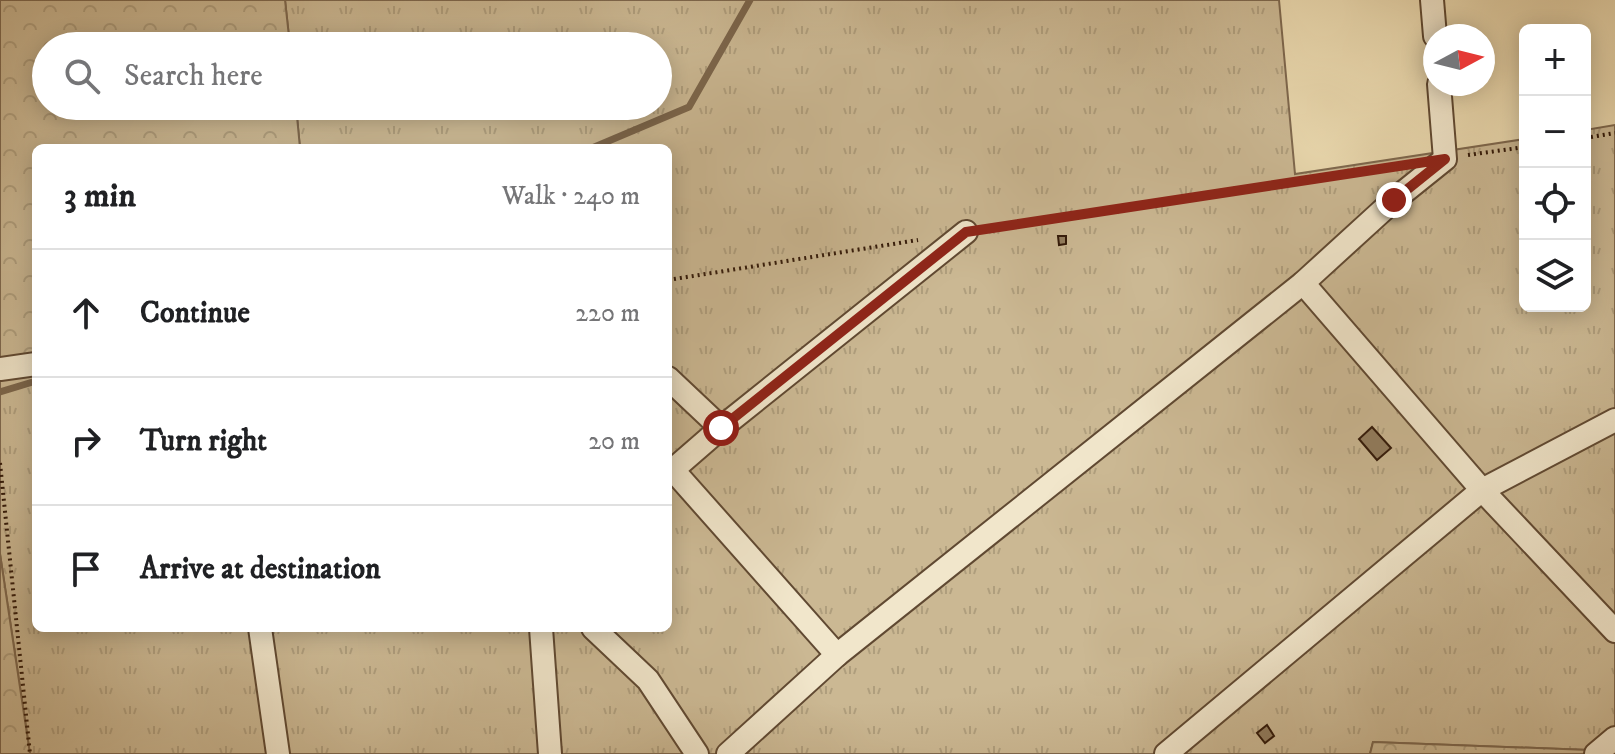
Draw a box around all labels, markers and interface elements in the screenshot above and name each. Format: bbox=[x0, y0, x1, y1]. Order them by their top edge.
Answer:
north arrow bbox=[1423, 24, 1495, 96]
map controls bbox=[1519, 24, 1591, 312]
button: + bbox=[1519, 24, 1591, 96]
search box bbox=[32, 32, 672, 120]
icon: search bbox=[60, 54, 104, 98]
text: Search here bbox=[124, 58, 263, 95]
button: − bbox=[1519, 96, 1591, 168]
button: locate bbox=[1519, 168, 1591, 240]
text: 3 min bbox=[64, 175, 136, 217]
text: Walk · 240 m bbox=[502, 180, 640, 213]
route end bbox=[1376, 182, 1412, 218]
button: layers bbox=[1519, 240, 1591, 312]
icon: ahead bbox=[64, 291, 108, 335]
text: Continue bbox=[140, 295, 250, 332]
text: 220 m bbox=[575, 297, 640, 330]
route start bbox=[703, 410, 739, 446]
icon: right bbox=[64, 419, 108, 463]
text: Turn right bbox=[140, 423, 267, 460]
text: 20 m bbox=[588, 425, 640, 458]
icon: arrive bbox=[64, 547, 108, 591]
text: Arrive at destination bbox=[140, 551, 381, 588]

